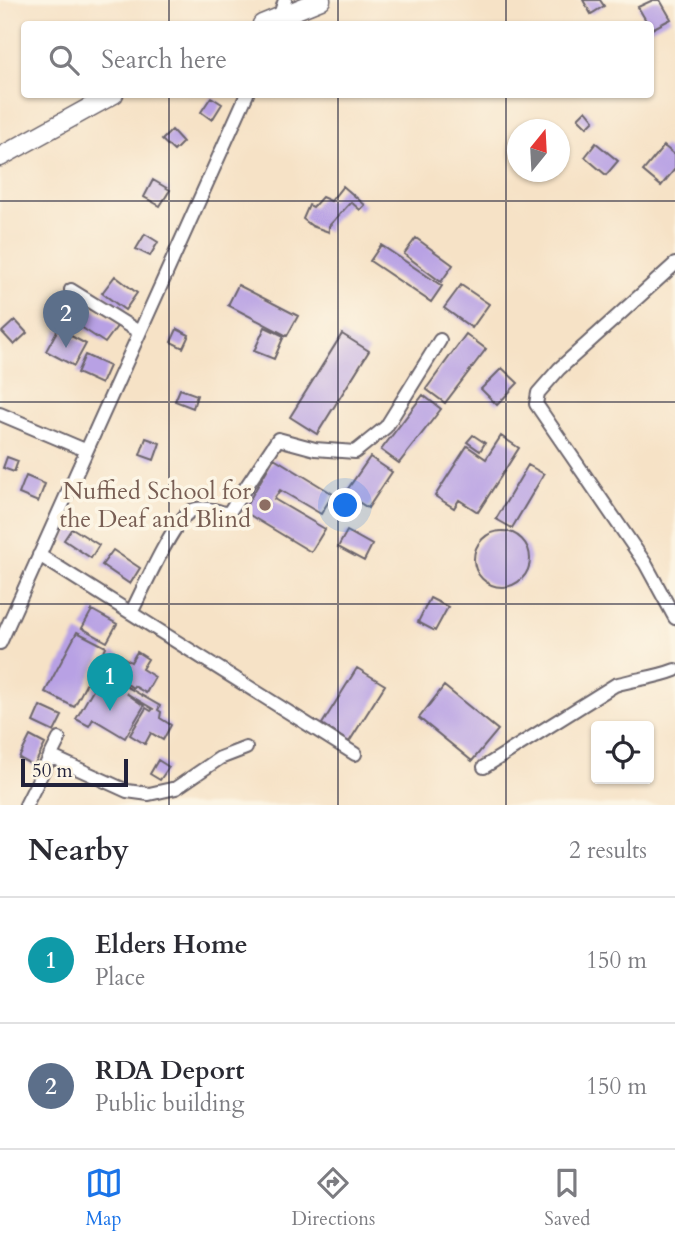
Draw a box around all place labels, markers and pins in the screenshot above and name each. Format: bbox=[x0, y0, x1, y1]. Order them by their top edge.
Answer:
pin: 2 bbox=[43, 290, 89, 348]
place label: Nuffied School for the Deaf and Blind bbox=[60, 475, 251, 536]
marker: Nuffied School for the Deaf and Blind bbox=[257, 497, 273, 513]
pin: 1 bbox=[87, 653, 133, 711]

